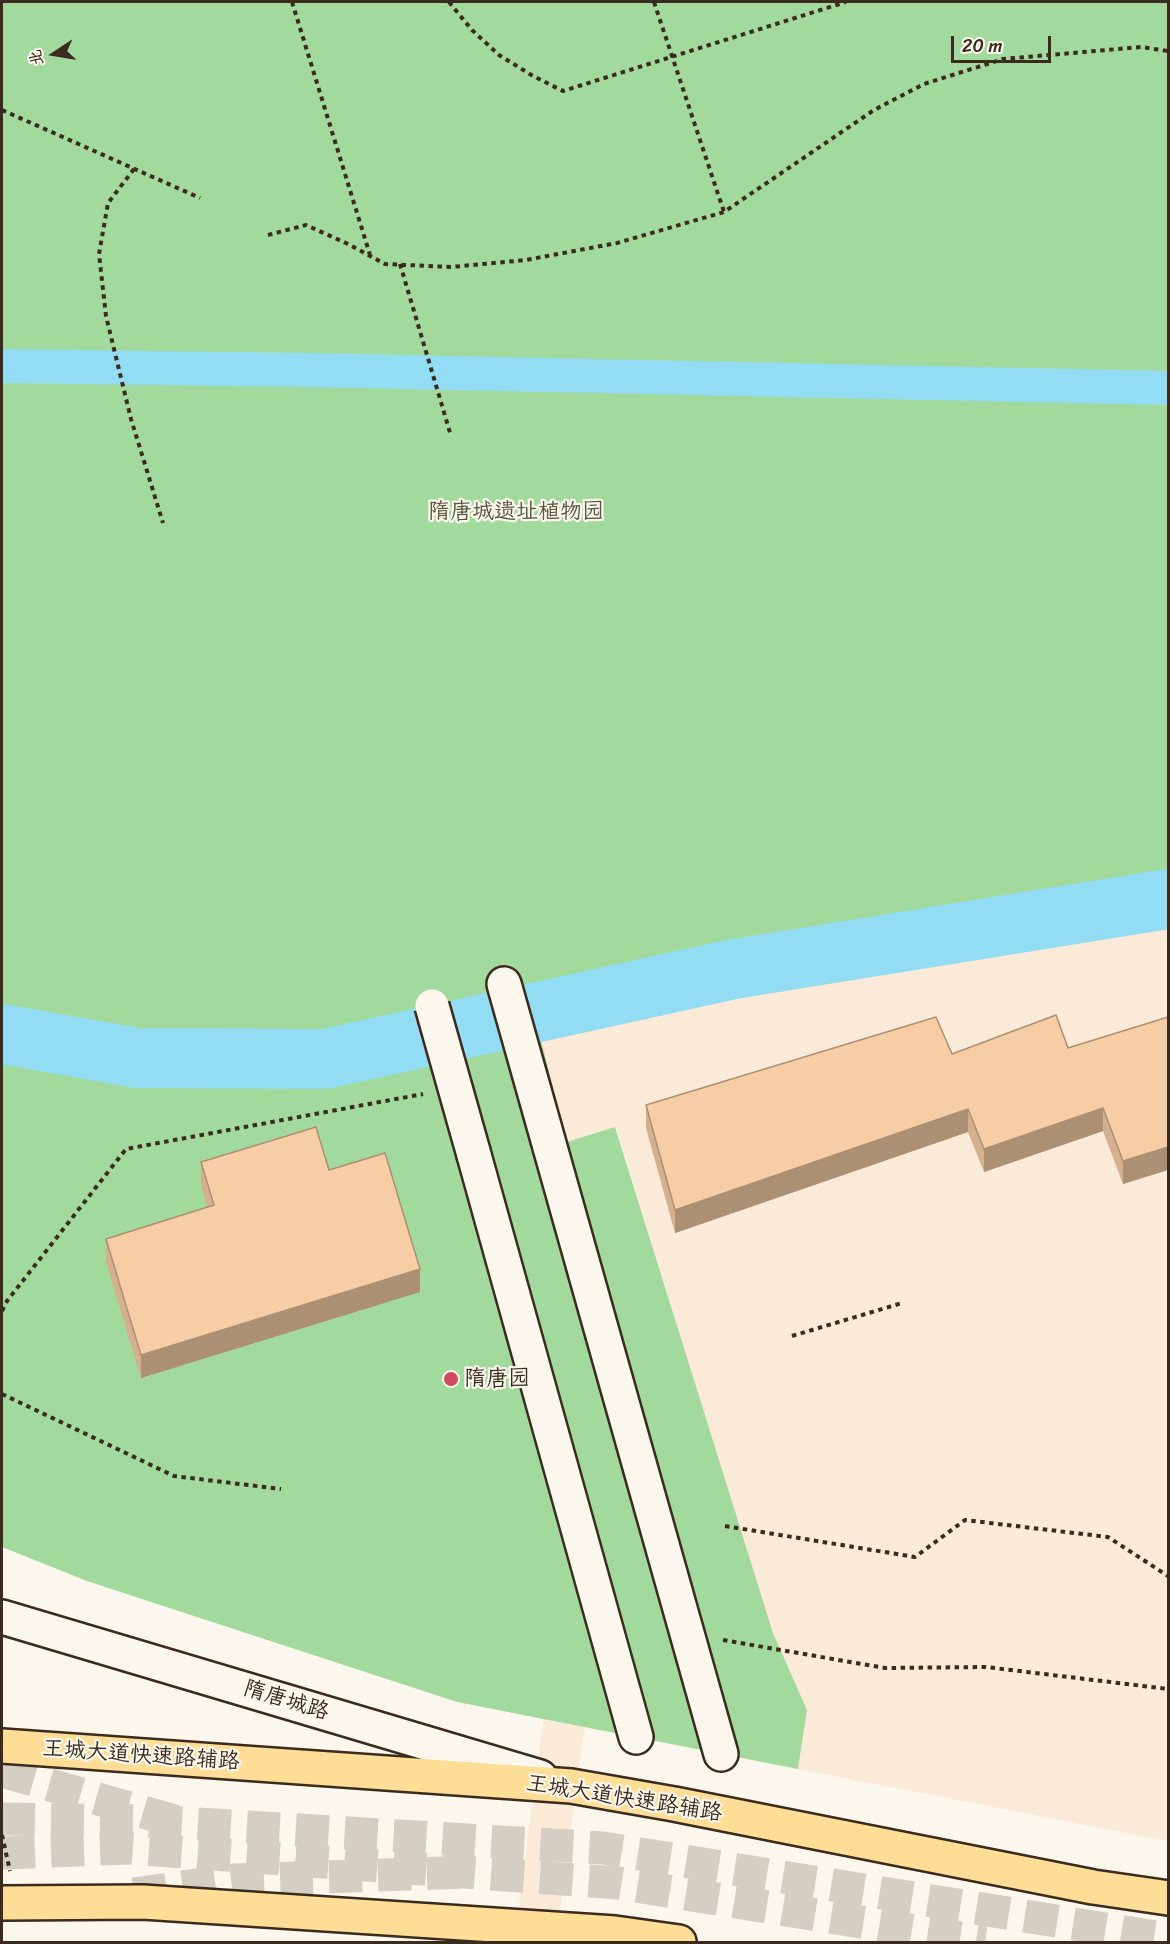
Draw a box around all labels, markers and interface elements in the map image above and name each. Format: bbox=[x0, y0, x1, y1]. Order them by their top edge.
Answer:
north arrow bbox=[24, 24, 84, 84]
scale bar bbox=[954, 24, 1054, 62]
text: 20 m bbox=[962, 30, 1002, 62]
text: 北 bbox=[20, 47, 52, 69]
park label: 隋唐城遗址植物园 bbox=[428, 499, 604, 525]
place label: 隋唐园 bbox=[464, 1366, 530, 1392]
marker: 隋唐园 bbox=[442, 1370, 460, 1388]
street label: 隋唐城路 bbox=[240, 1676, 332, 1726]
street label: 王城大道快速路辅路 bbox=[41, 1736, 241, 1776]
street label: 王城大道快速路辅路 bbox=[524, 1770, 724, 1828]

